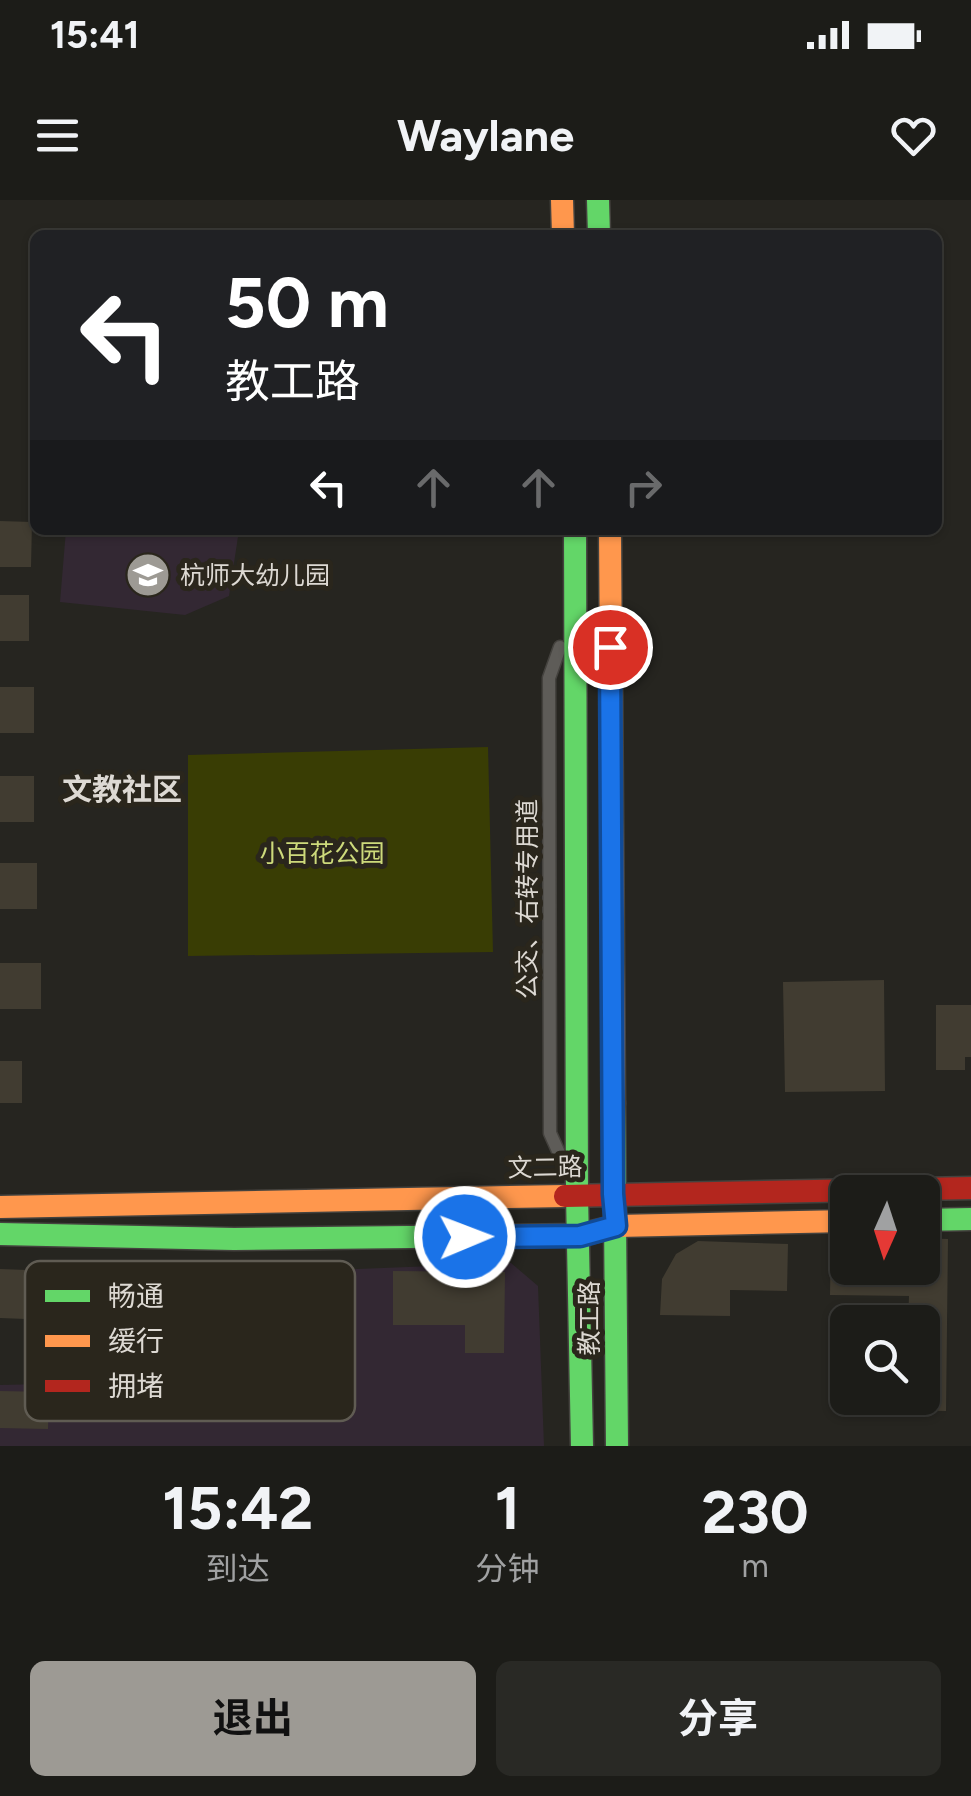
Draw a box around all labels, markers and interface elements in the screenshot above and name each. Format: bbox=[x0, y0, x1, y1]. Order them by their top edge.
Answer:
text: 15:41 bbox=[50, 12, 140, 58]
icon: menu bbox=[30, 108, 85, 163]
text: Waylane bbox=[397, 108, 574, 162]
icon: heart bbox=[886, 108, 941, 163]
text: 50 m bbox=[225, 260, 389, 345]
icon: left bbox=[60, 270, 190, 400]
text: 教工路 bbox=[225, 354, 360, 408]
icon: left bbox=[301, 460, 356, 515]
icon: ahead bbox=[406, 460, 461, 515]
icon: ahead bbox=[511, 460, 566, 515]
icon: right bbox=[616, 460, 671, 515]
school or university icon: 杭师大幼儿园 bbox=[125, 552, 171, 598]
place label: 杭师大幼儿园 bbox=[180, 560, 330, 590]
pin bbox=[568, 605, 653, 690]
icon: arrive bbox=[583, 620, 638, 675]
district label: 文教社区 bbox=[62, 771, 182, 808]
street label: 公交、右转专用道 bbox=[512, 799, 542, 999]
park label: 小百花公园 bbox=[259, 838, 385, 868]
street label: 文二路 bbox=[507, 1151, 583, 1183]
north arrow bbox=[830, 1175, 940, 1285]
map controls bbox=[830, 1175, 940, 1415]
position arrow bbox=[413, 1185, 517, 1289]
legend bbox=[25, 1261, 355, 1421]
text: 畅通 bbox=[108, 1279, 164, 1313]
street label: 教工路 bbox=[574, 1280, 604, 1356]
button: search bbox=[830, 1305, 940, 1415]
text: 缓行 bbox=[108, 1324, 164, 1358]
text: 拥堵 bbox=[108, 1369, 164, 1403]
text: 15:42 bbox=[162, 1472, 313, 1544]
text: 1 bbox=[495, 1472, 520, 1544]
text: 230 bbox=[702, 1476, 809, 1548]
text: m bbox=[742, 1547, 769, 1585]
text: 到达 bbox=[206, 1550, 270, 1588]
text: 分钟 bbox=[475, 1550, 539, 1588]
button: 退出 bbox=[30, 1661, 476, 1776]
button: 分享 bbox=[496, 1661, 941, 1776]

